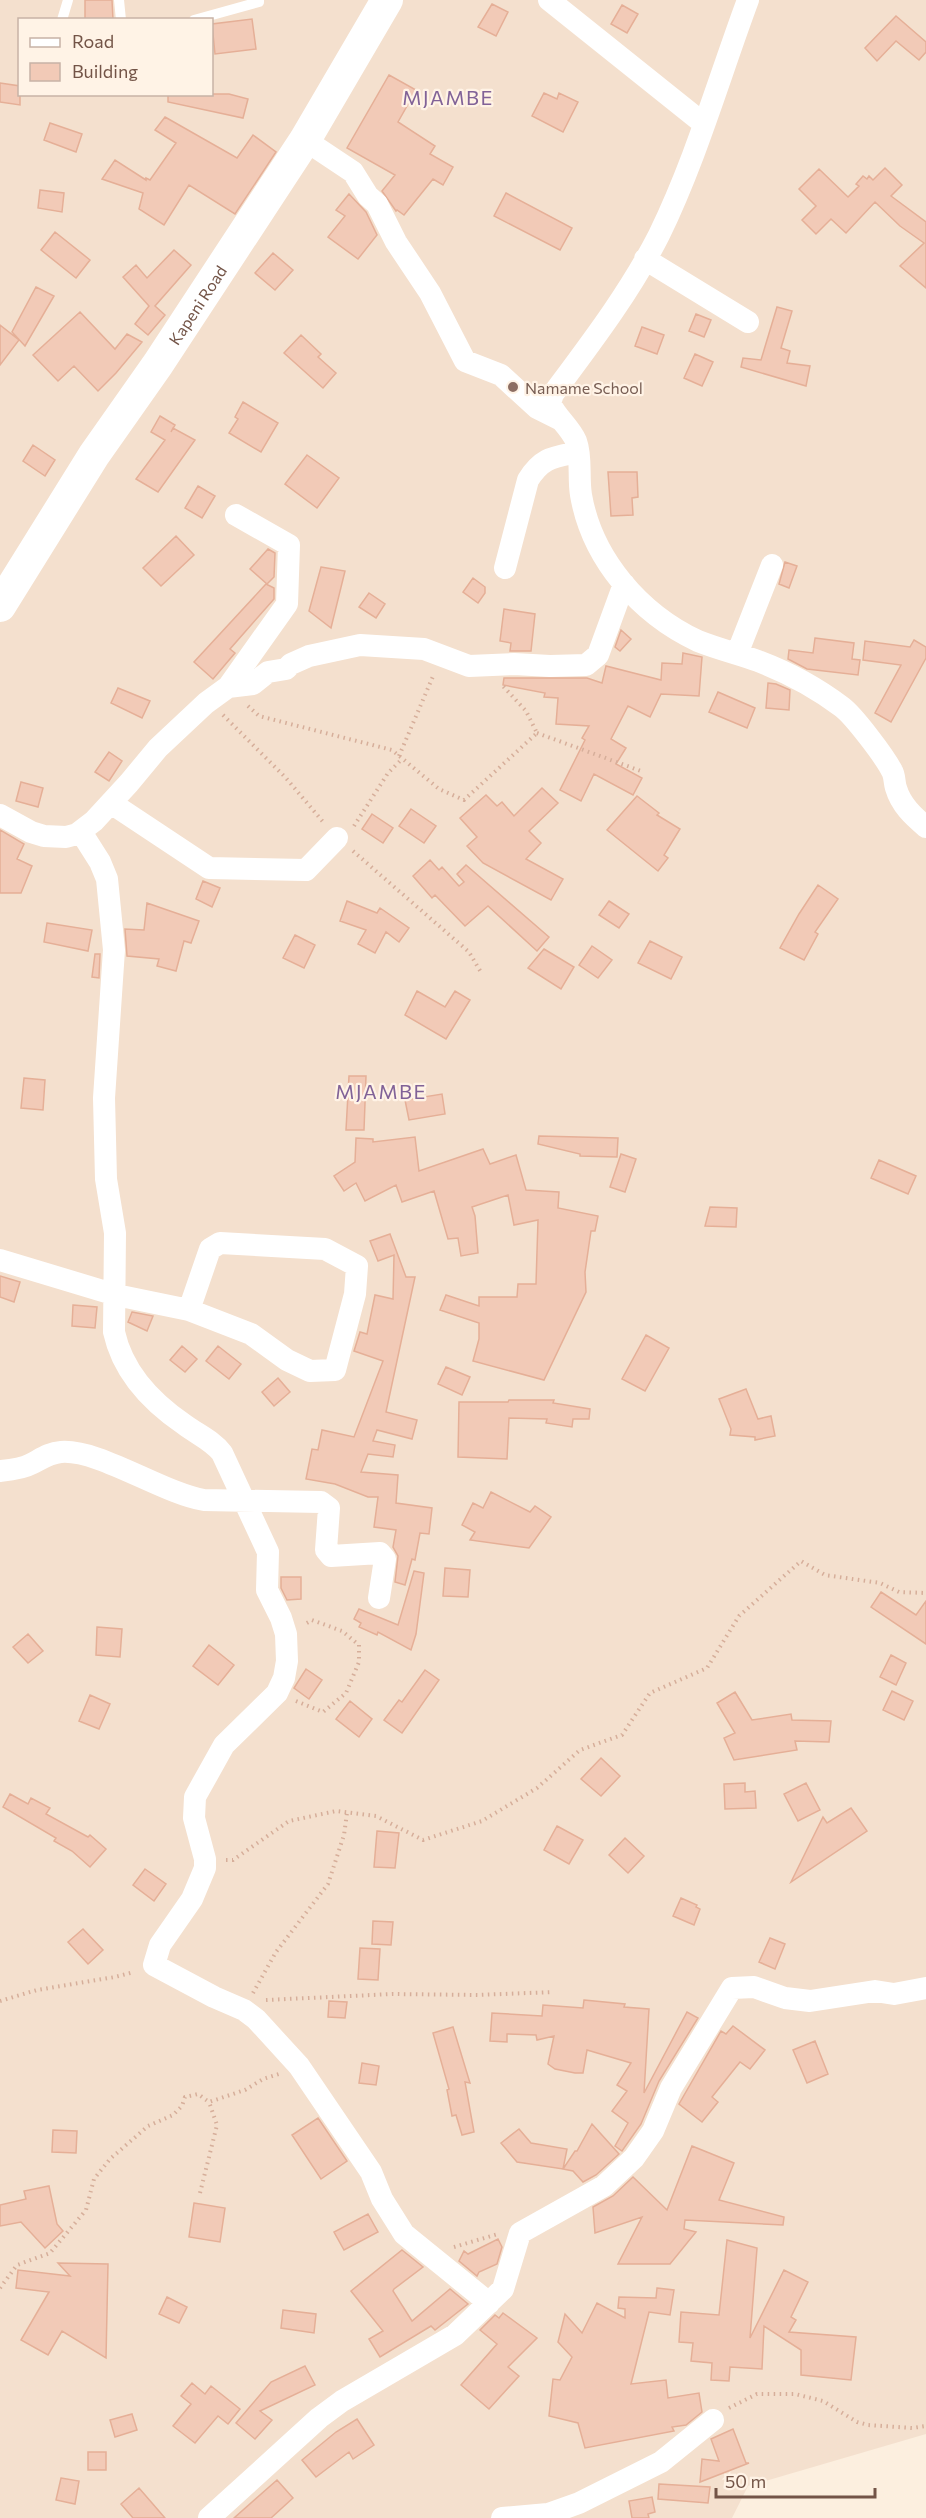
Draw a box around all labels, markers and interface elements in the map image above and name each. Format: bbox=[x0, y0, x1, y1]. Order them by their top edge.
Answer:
legend bbox=[18, 18, 213, 96]
text: Road bbox=[72, 30, 114, 52]
text: Building bbox=[72, 60, 138, 82]
district label: MJAMBE bbox=[402, 85, 494, 109]
street label: Kapeni Road bbox=[164, 262, 230, 348]
place label: Namame School bbox=[525, 378, 643, 397]
marker: Namame School bbox=[506, 380, 520, 394]
district label: MJAMBE bbox=[335, 1079, 427, 1103]
scale bar bbox=[716, 2461, 875, 2499]
text: 50 m bbox=[725, 2470, 766, 2492]

